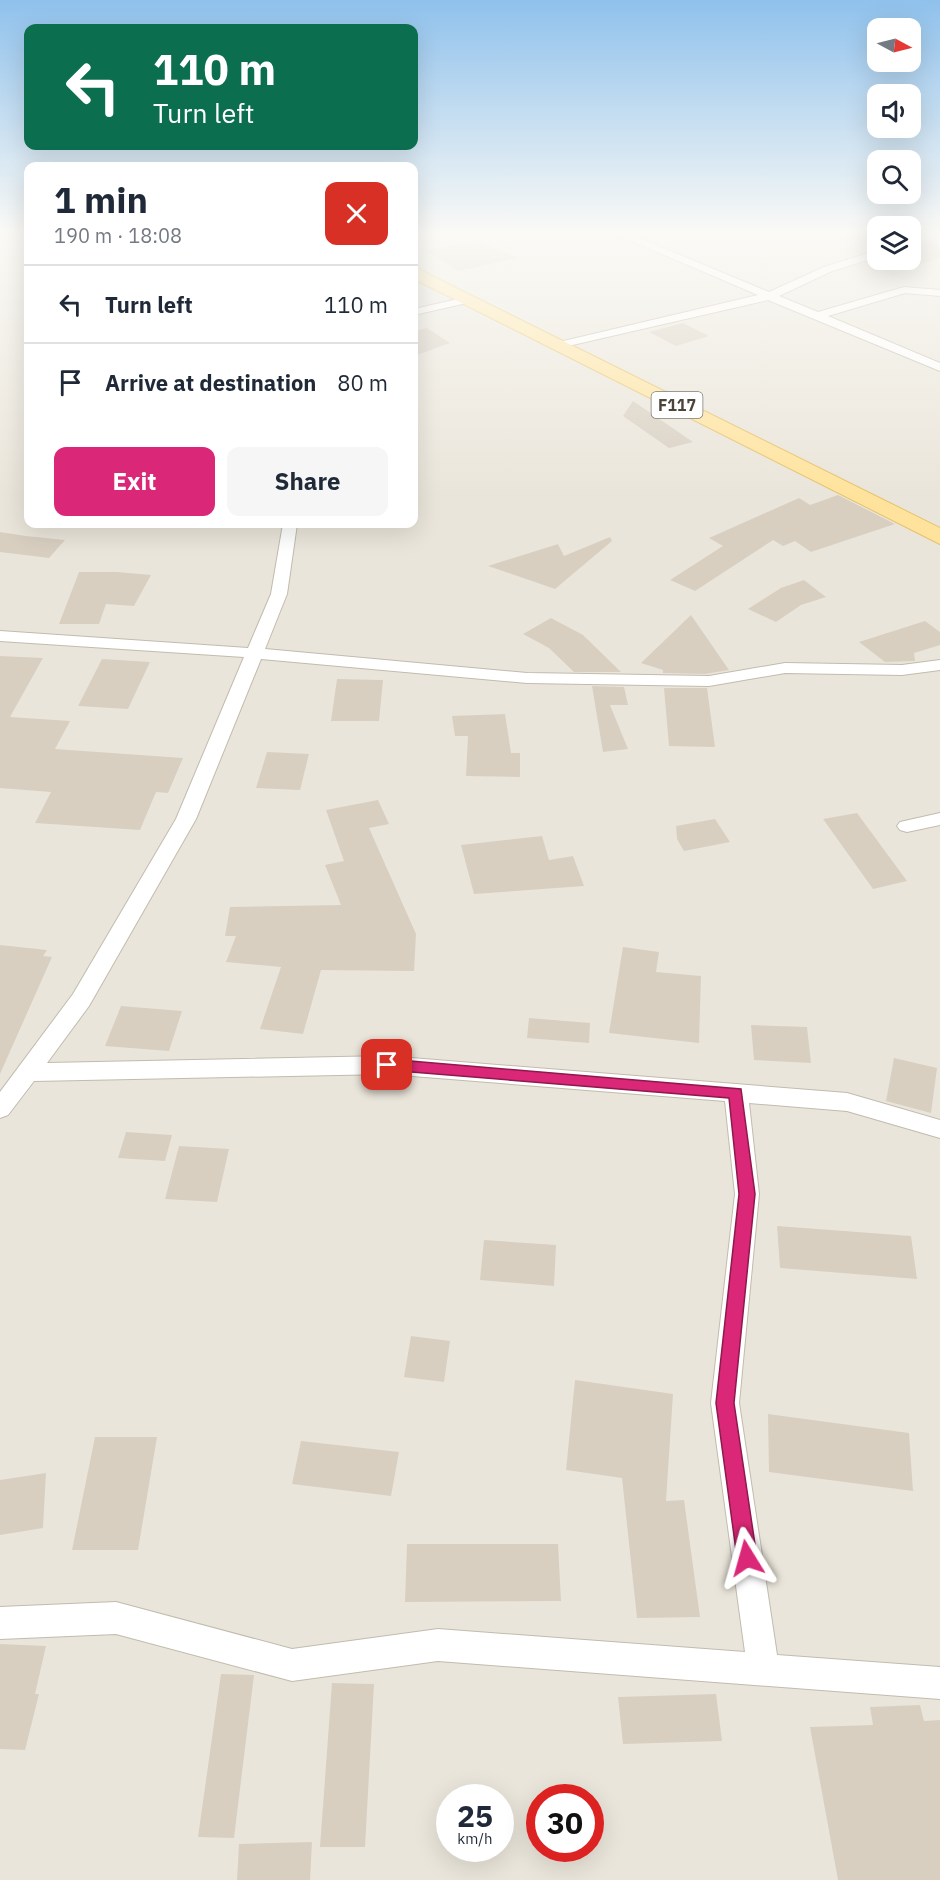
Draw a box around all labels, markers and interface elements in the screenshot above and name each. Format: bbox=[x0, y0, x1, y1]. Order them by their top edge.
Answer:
north arrow bbox=[867, 18, 921, 72]
map controls bbox=[867, 18, 921, 270]
text: 110 m bbox=[153, 42, 276, 97]
icon: left bbox=[54, 48, 132, 126]
button: sound bbox=[867, 84, 921, 138]
text: Turn left bbox=[153, 95, 254, 130]
button: search bbox=[867, 150, 921, 204]
text: 1 min bbox=[54, 176, 148, 223]
button: close bbox=[325, 182, 388, 245]
button: layers bbox=[867, 216, 921, 270]
text: 190 m · 18:08 bbox=[54, 222, 182, 249]
icon: left bbox=[54, 288, 87, 321]
text: Turn left bbox=[105, 290, 193, 319]
text: 110 m bbox=[324, 290, 388, 319]
icon: arrive bbox=[54, 366, 87, 399]
text: Arrive at destination bbox=[105, 368, 316, 397]
text: 80 m bbox=[337, 368, 388, 397]
road number: F117 bbox=[652, 392, 702, 418]
button: Exit bbox=[54, 447, 215, 516]
button: Share bbox=[227, 447, 388, 516]
pin bbox=[361, 1039, 412, 1090]
icon: arrive bbox=[370, 1048, 403, 1081]
position arrow bbox=[715, 1526, 779, 1590]
speed limit sign: 30 bbox=[526, 1784, 604, 1862]
text: 25 bbox=[457, 1796, 493, 1835]
text: km/h bbox=[457, 1829, 493, 1848]

